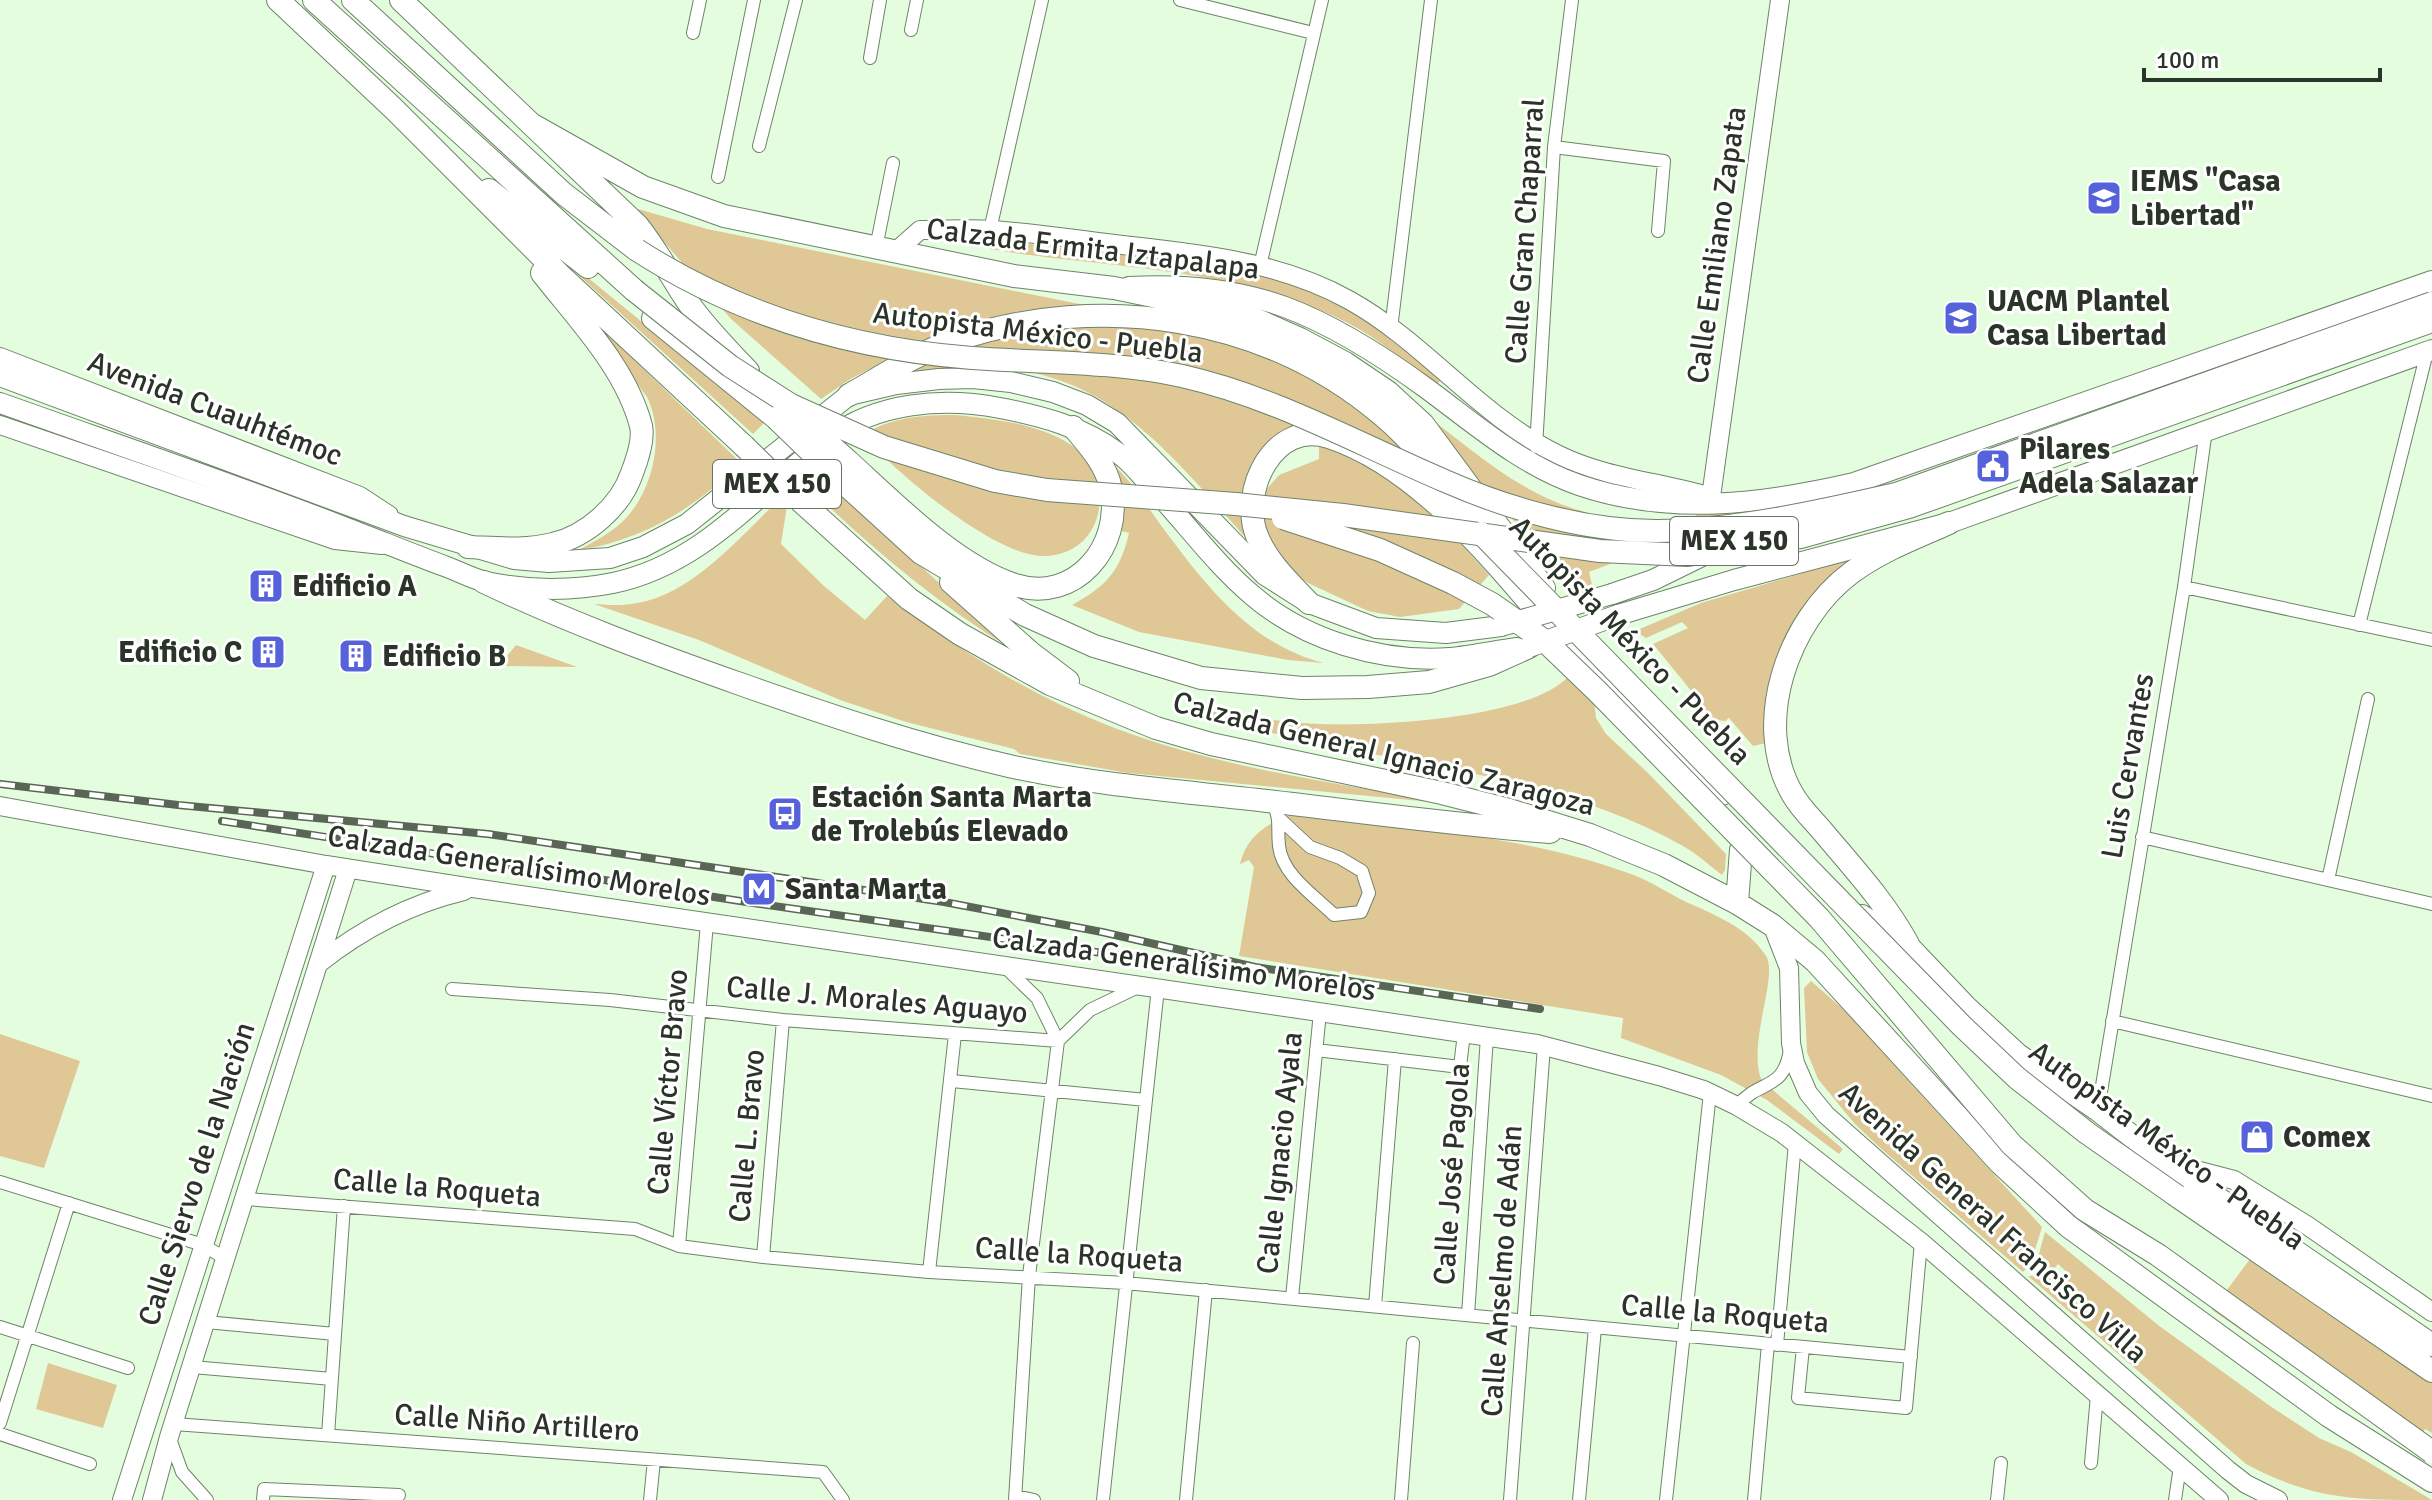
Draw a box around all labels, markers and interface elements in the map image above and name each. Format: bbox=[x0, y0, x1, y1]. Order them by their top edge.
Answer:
scale bar bbox=[2144, 32, 2380, 82]
text: 100 m bbox=[2156, 45, 2219, 75]
street label: Calle Gran Chaparral bbox=[1497, 97, 1553, 365]
street label: Calle Emiliano Zapata bbox=[1679, 104, 1755, 386]
place label: IEMS "Casa Libertad" bbox=[2130, 163, 2281, 234]
school or university icon: IEMS "Casa Libertad" bbox=[2085, 179, 2123, 217]
street label: Calzada Ermita Iztapalapa bbox=[924, 210, 1262, 288]
place label: UACM Plantel Casa Libertad bbox=[1987, 283, 2170, 354]
street label: Autopista México - Puebla bbox=[871, 294, 1205, 372]
school or university icon: UACM Plantel Casa Libertad bbox=[1942, 299, 1980, 337]
street label: Avenida Cuauhtémoc bbox=[83, 343, 347, 475]
place label: Pilares Adela Salazar bbox=[2019, 431, 2198, 502]
public building icon: Pilares Adela Salazar bbox=[1974, 447, 2012, 485]
road number: MEX 150 bbox=[713, 460, 841, 508]
street label: Autopista México - Puebla bbox=[1501, 509, 1759, 773]
road number: MEX 150 bbox=[1670, 517, 1798, 565]
building icon: Edificio A bbox=[247, 567, 285, 605]
place label: Edificio A bbox=[292, 568, 417, 605]
building icon: Edificio C bbox=[249, 633, 287, 671]
place label: Edificio C bbox=[118, 634, 242, 671]
building icon: Edificio B bbox=[337, 637, 375, 675]
place label: Edificio B bbox=[382, 638, 506, 675]
street label: Luis Cervantes bbox=[2094, 670, 2162, 862]
street label: Calzada General Ignacio Zaragoza bbox=[1169, 684, 1599, 824]
place label: Estación Santa Marta de Trolebús Elevado bbox=[811, 779, 1092, 850]
bus stop icon: Estación Santa Marta de Trolebús Elevado bbox=[766, 795, 804, 833]
street label: Calzada Generalísimo Morelos bbox=[325, 817, 713, 915]
metro station icon: Santa Marta bbox=[740, 870, 778, 908]
place label: Santa Marta bbox=[785, 871, 947, 908]
street label: Calzada Generalísimo Morelos bbox=[990, 919, 1378, 1009]
street label: Calle Víctor Bravo bbox=[640, 967, 696, 1197]
street label: Calle J. Morales Aguayo bbox=[725, 968, 1029, 1032]
street label: Calle Siervo de la Nación bbox=[130, 1017, 264, 1331]
street label: Calle Ignacio Ayala bbox=[1249, 1030, 1311, 1276]
street label: Autopista México - Puebla bbox=[2022, 1033, 2312, 1259]
street label: Calle L. Bravo bbox=[721, 1048, 773, 1224]
street label: Calle José Pagola bbox=[1426, 1062, 1478, 1286]
street label: Avenida General Francisco Villa bbox=[1831, 1075, 2155, 1371]
shop icon: Comex bbox=[2238, 1118, 2276, 1156]
place label: Comex bbox=[2283, 1119, 2371, 1156]
street label: Calle Anselmo de Adán bbox=[1473, 1124, 1531, 1418]
street label: Calle la Roqueta bbox=[332, 1160, 542, 1216]
street label: Calle la Roqueta bbox=[974, 1229, 1184, 1281]
street label: Calle la Roqueta bbox=[1620, 1286, 1830, 1342]
street label: Calle Niño Artillero bbox=[393, 1396, 641, 1450]

